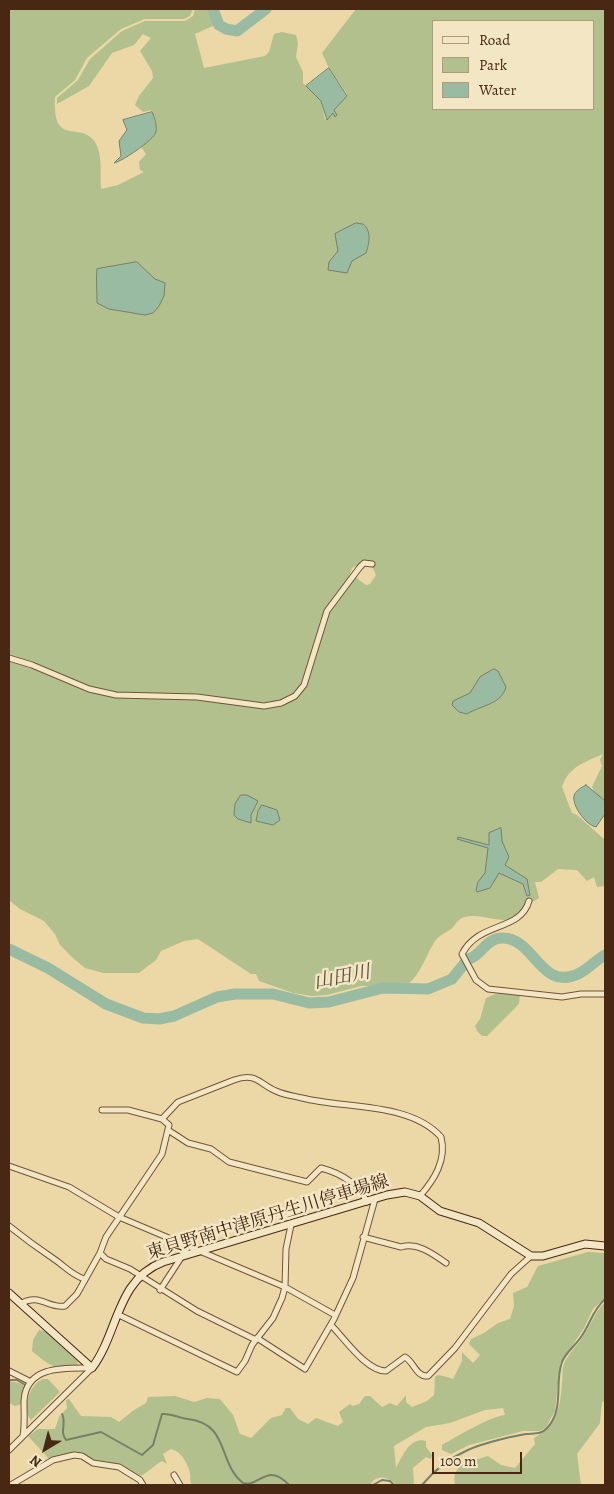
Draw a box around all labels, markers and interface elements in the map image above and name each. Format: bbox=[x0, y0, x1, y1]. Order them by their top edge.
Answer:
legend bbox=[432, 20, 594, 110]
text: Road bbox=[479, 30, 510, 50]
text: Park bbox=[479, 55, 507, 75]
text: Water bbox=[479, 80, 516, 100]
water label: 山田川 bbox=[312, 961, 372, 995]
street label: 東貝野南中津原丹生川停車場線 bbox=[144, 1171, 392, 1265]
north arrow bbox=[20, 1424, 70, 1474]
scale bar bbox=[434, 1442, 524, 1474]
text: N bbox=[26, 1451, 45, 1472]
text: 100 m bbox=[440, 1451, 477, 1471]

